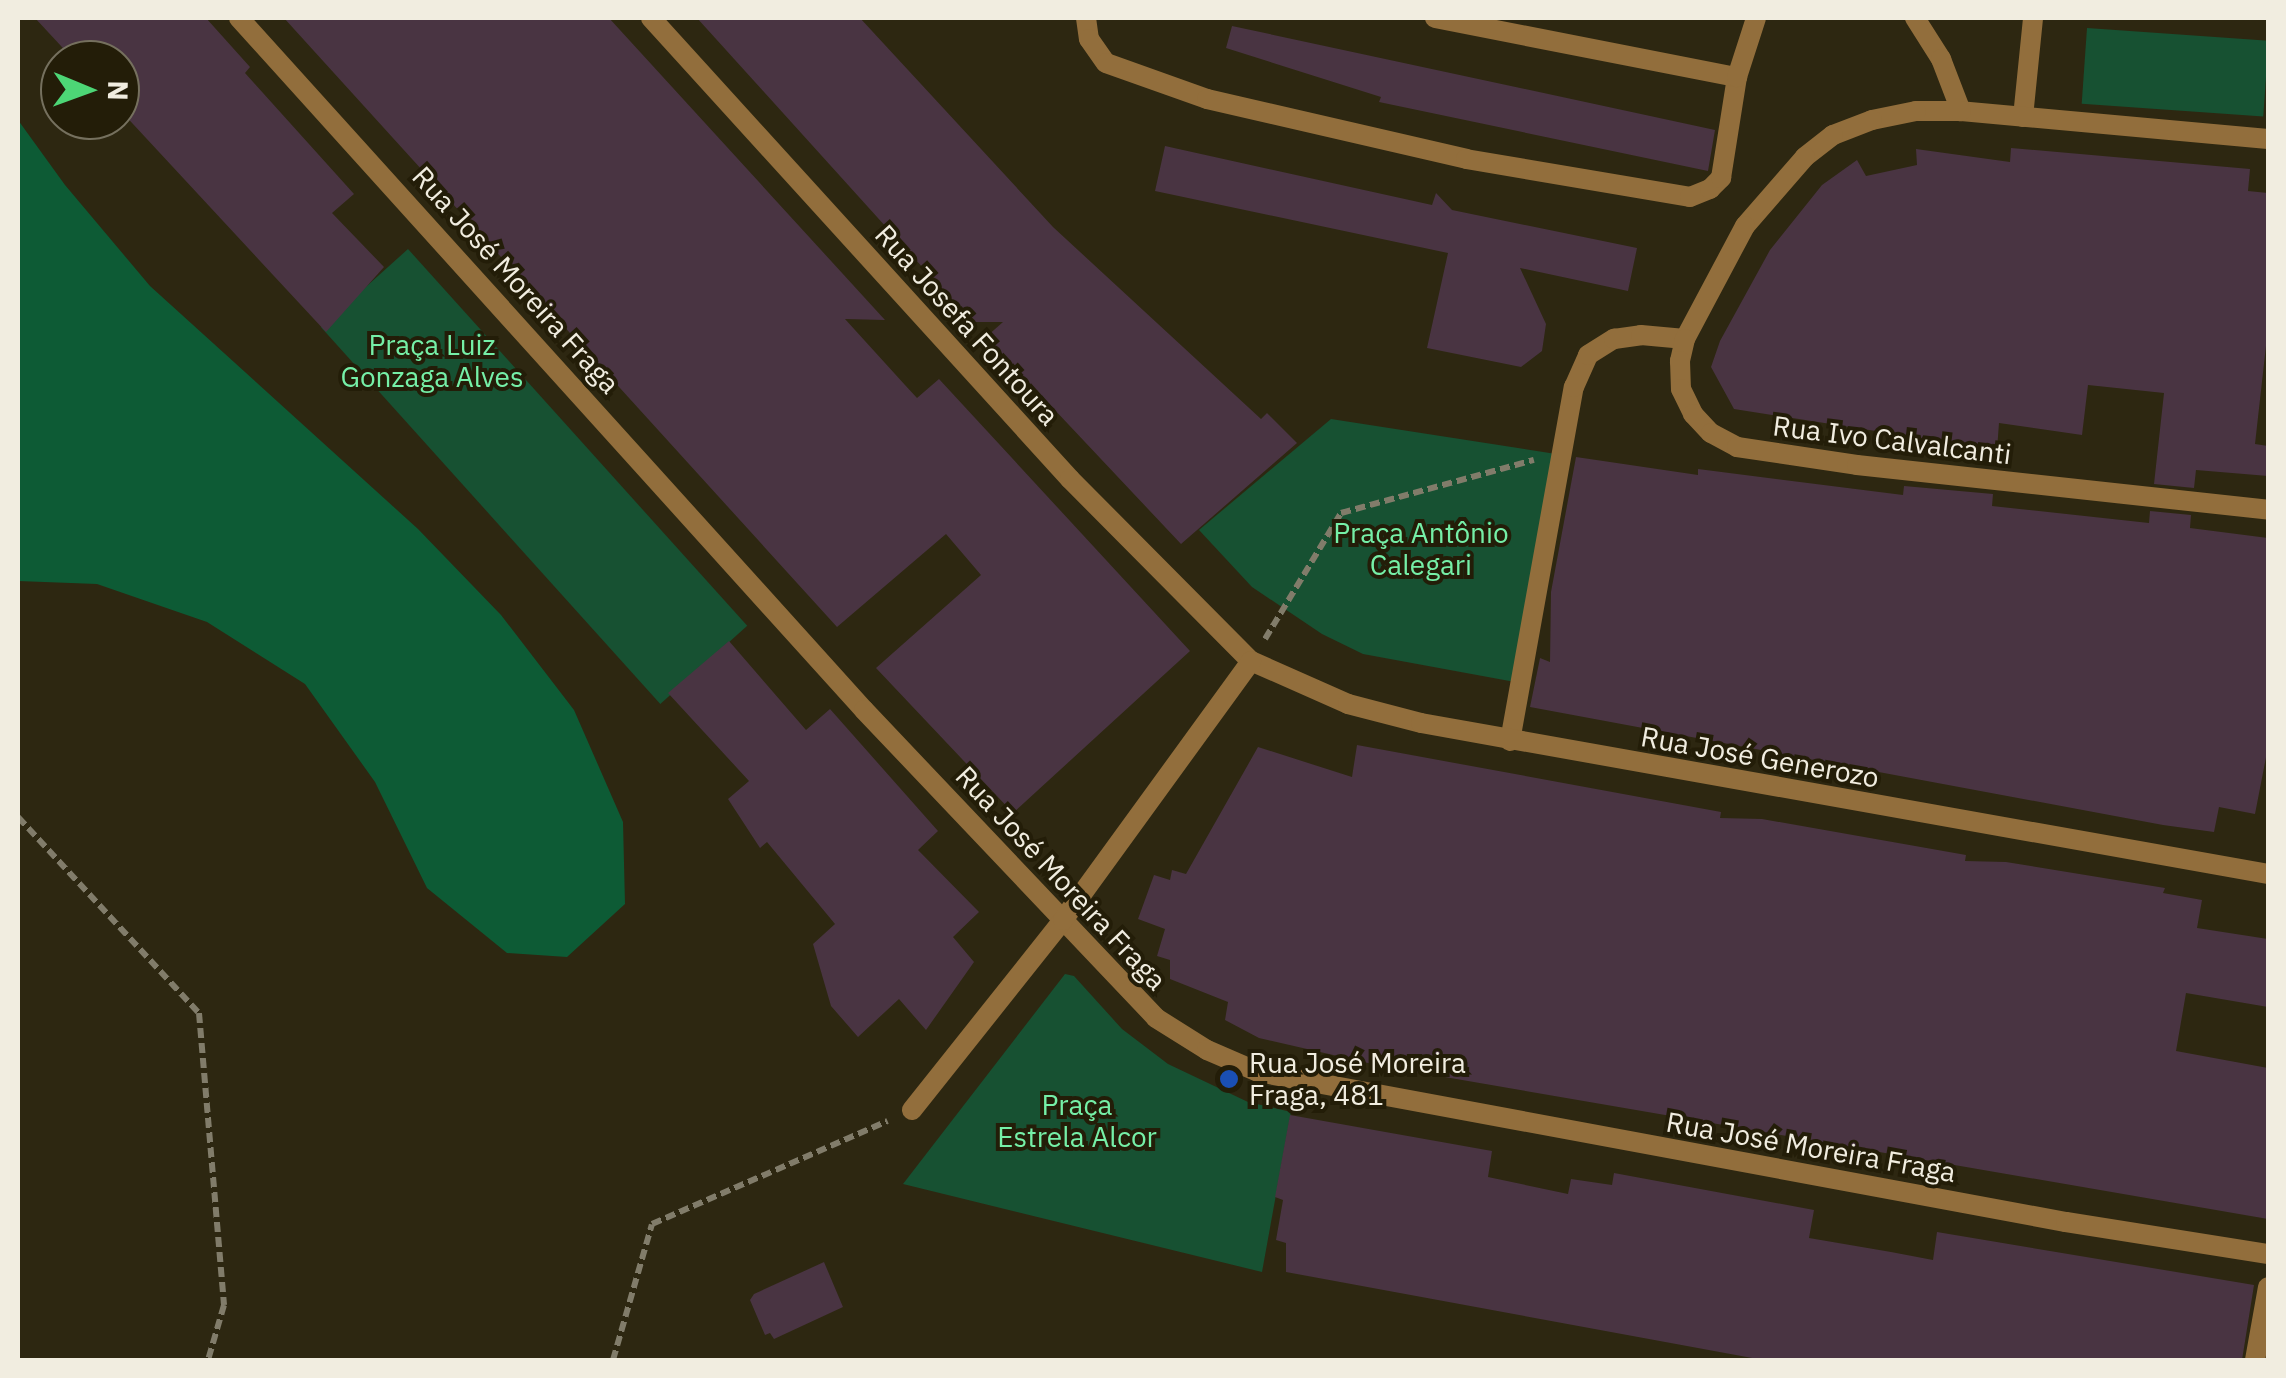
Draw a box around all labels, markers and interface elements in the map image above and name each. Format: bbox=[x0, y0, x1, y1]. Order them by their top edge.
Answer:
north arrow bbox=[40, 40, 140, 140]
text: N bbox=[100, 80, 137, 101]
street label: Rua José Moreira Fraga bbox=[405, 160, 627, 400]
street label: Rua Josefa Fontoura bbox=[868, 218, 1066, 432]
park label: Praça Luiz Gonzaga Alves bbox=[340, 328, 524, 394]
street label: Rua Ivo Calvalcanti bbox=[1771, 409, 2013, 471]
park label: Praça Antônio Calegari bbox=[1333, 516, 1509, 582]
street label: Rua José Generozo bbox=[1638, 720, 1882, 794]
street label: Rua José Moreira Fraga bbox=[949, 759, 1173, 997]
place label: Rua José Moreira Fraga, 481 bbox=[1249, 1046, 1466, 1112]
marker: Rua José Moreira Fraga, 481 bbox=[1218, 1068, 1240, 1090]
park label: Praça Estrela Alcor bbox=[997, 1088, 1157, 1154]
street label: Rua José Moreira Fraga bbox=[1664, 1105, 1958, 1189]

